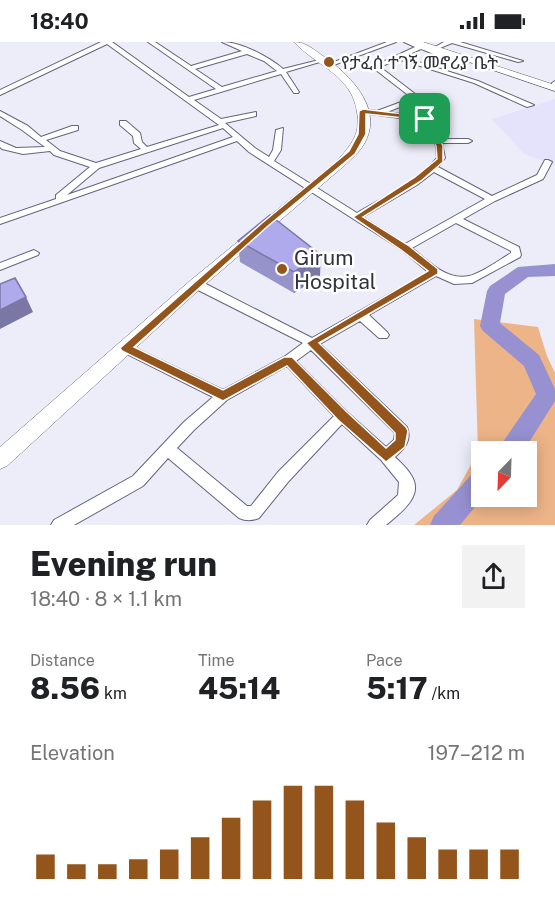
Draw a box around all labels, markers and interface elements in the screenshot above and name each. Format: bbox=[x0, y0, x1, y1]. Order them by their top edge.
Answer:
text: 18:40 bbox=[30, 8, 89, 34]
place label: የታፈሰ ተገኝ መኖሪያ ቤት bbox=[341, 52, 498, 73]
marker: የታፈሰ ተገኝ መኖሪያ ቤት bbox=[322, 55, 336, 69]
pin bbox=[399, 93, 450, 144]
icon: arrive bbox=[408, 102, 441, 135]
place label: Girum Hospital bbox=[294, 245, 376, 294]
marker: Girum Hospital bbox=[275, 262, 289, 276]
north arrow bbox=[471, 441, 537, 507]
map controls bbox=[471, 441, 537, 507]
text: Evening run bbox=[30, 545, 217, 583]
button: share bbox=[462, 545, 525, 608]
text: 18:40 · 8 × 1.1 km bbox=[30, 587, 182, 611]
text: Distance bbox=[30, 651, 95, 670]
text: Time bbox=[198, 651, 234, 670]
text: Pace bbox=[366, 651, 403, 670]
text: 8.56 bbox=[30, 670, 100, 706]
text: 45:14 bbox=[198, 670, 280, 706]
text: 5:17 bbox=[366, 670, 428, 706]
text: km bbox=[100, 684, 127, 703]
text: /km bbox=[428, 684, 460, 703]
text: Elevation bbox=[30, 741, 115, 765]
text: 197–212 m bbox=[427, 741, 525, 765]

